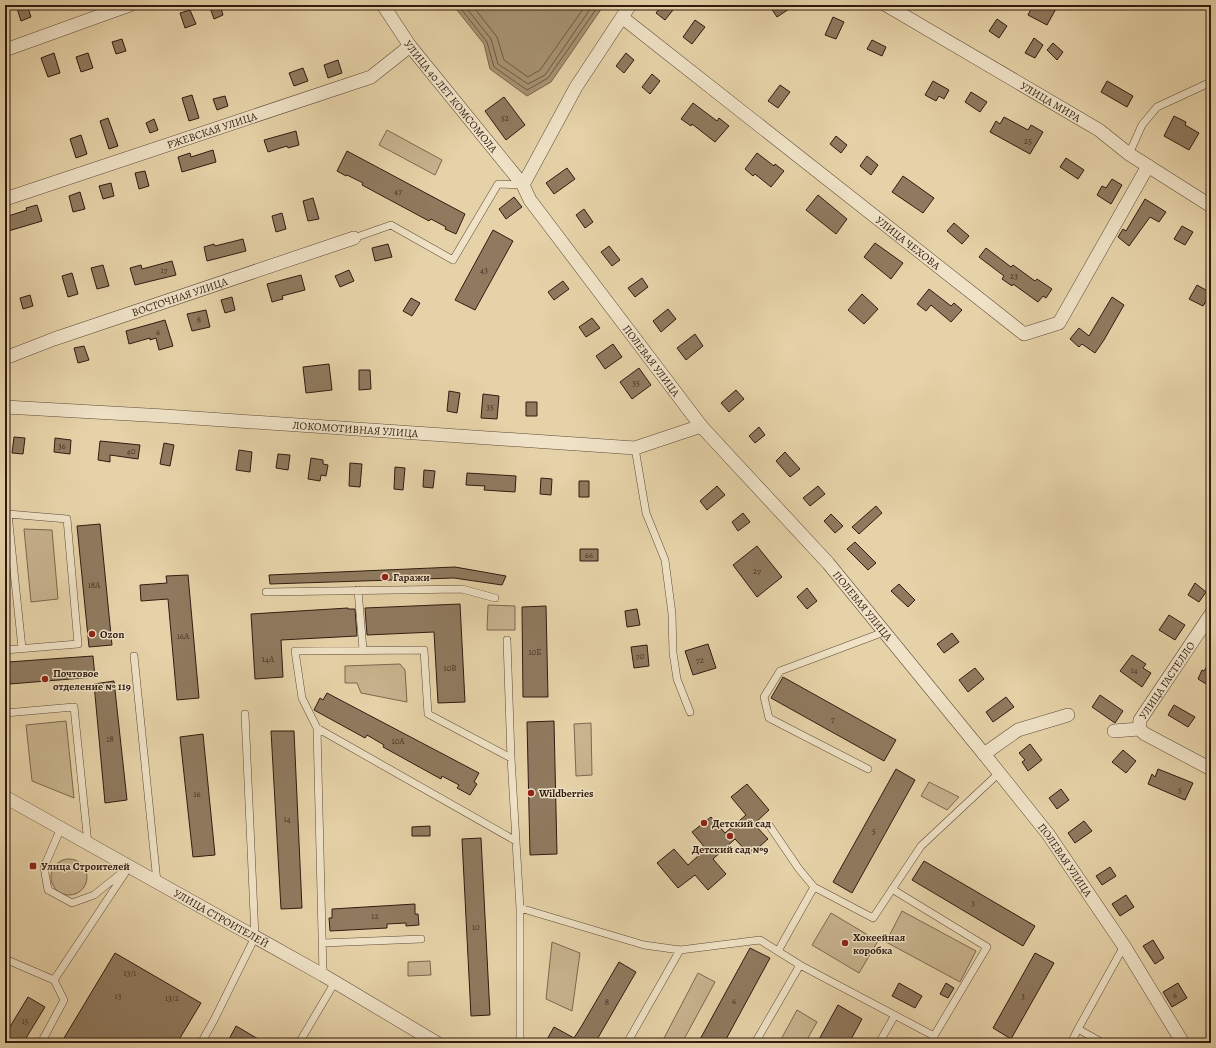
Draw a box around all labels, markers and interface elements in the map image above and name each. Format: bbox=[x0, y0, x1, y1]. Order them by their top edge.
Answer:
street label: УЛИЦА 40 ЛЕТ КОМСОМОЛА bbox=[400, 38, 501, 156]
street label: УЛИЦА МИРА bbox=[1017, 79, 1084, 126]
street label: РЖЕВСКАЯ УЛИЦА bbox=[165, 108, 259, 153]
house number: 52 bbox=[501, 112, 510, 124]
house number: 25 bbox=[1024, 135, 1032, 147]
house number: 47 bbox=[394, 185, 402, 197]
street label: УЛИЦА ЧЕХОВА bbox=[872, 213, 944, 274]
house number: 17 bbox=[161, 264, 168, 276]
house number: 43 bbox=[480, 264, 488, 276]
house number: 23 bbox=[1010, 270, 1018, 282]
street label: ВОСТОЧНАЯ УЛИЦА bbox=[130, 274, 230, 320]
house number: 8 bbox=[197, 314, 201, 326]
street label: ПОЛЕВАЯ УЛИЦА bbox=[619, 322, 683, 400]
house number: 6 bbox=[156, 326, 160, 338]
house number: 35 bbox=[632, 377, 640, 389]
house number: 35 bbox=[486, 401, 494, 413]
street label: ЛОКОМОТИВНАЯ УЛИЦА bbox=[292, 418, 419, 441]
house number: 36 bbox=[58, 440, 66, 452]
house number: 40 bbox=[127, 445, 136, 457]
house number: 66 bbox=[585, 549, 593, 561]
house number: 27 bbox=[753, 565, 761, 577]
street label: ПОЛЕВАЯ УЛИЦА bbox=[829, 568, 896, 645]
place label: Гаражи bbox=[393, 570, 430, 585]
marker: Гаражи bbox=[380, 572, 390, 582]
house number: 18А bbox=[88, 579, 101, 591]
place label: Ozon bbox=[100, 627, 124, 642]
marker: Ozon bbox=[87, 629, 97, 639]
house number: 16А bbox=[177, 630, 190, 642]
street label: УЛИЦА ГАСТЕЛЛО bbox=[1136, 638, 1199, 722]
house number: 10Б bbox=[528, 646, 542, 658]
house number: 70 bbox=[636, 650, 644, 662]
house number: 14А bbox=[262, 653, 275, 665]
house number: 72 bbox=[696, 654, 705, 666]
house number: 10В bbox=[443, 662, 457, 674]
house number: 14 bbox=[1130, 664, 1138, 676]
place label: Почтовое отделение № 119 bbox=[53, 666, 131, 694]
marker: Почтовое отделение № 119 bbox=[40, 674, 50, 684]
house number: 7 bbox=[831, 713, 835, 725]
house number: 18 bbox=[106, 733, 114, 745]
house number: 10А bbox=[391, 735, 405, 747]
house number: 5 bbox=[1178, 784, 1182, 796]
place label: Wildberries bbox=[538, 786, 594, 801]
house number: 16 bbox=[193, 788, 201, 800]
marker: Wildberries bbox=[526, 788, 536, 798]
house number: 14 bbox=[283, 813, 291, 825]
place label: Детский сад bbox=[712, 816, 771, 831]
marker: Детский сад bbox=[699, 818, 709, 828]
street label: ПОЛЕВАЯ УЛИЦА bbox=[1034, 820, 1096, 900]
house number: 5 bbox=[872, 825, 876, 837]
marker: Детский сад №9 bbox=[725, 831, 735, 841]
place label: Детский сад №9 bbox=[692, 842, 768, 857]
place label: Улица Строителей bbox=[41, 859, 130, 874]
marker: Улица Строителей bbox=[28, 861, 38, 871]
street label: УЛИЦА СТРОИТЕЛЕЙ bbox=[171, 886, 272, 951]
house number: 3 bbox=[971, 897, 975, 909]
house number: 12 bbox=[371, 910, 379, 922]
house number: 10 bbox=[472, 921, 480, 933]
place label: Хокеейная коробка bbox=[853, 930, 906, 958]
marker: Хокеейная коробка bbox=[840, 938, 850, 948]
house number: 13/1 bbox=[124, 967, 136, 979]
house number: 6 bbox=[1173, 989, 1177, 1001]
house number: 13 bbox=[115, 990, 122, 1002]
house number: 3 bbox=[1021, 990, 1025, 1002]
house number: 13/2 bbox=[165, 992, 180, 1004]
house number: 6 bbox=[732, 995, 736, 1007]
house number: 8 bbox=[605, 996, 609, 1008]
house number: 15 bbox=[22, 1015, 29, 1027]

